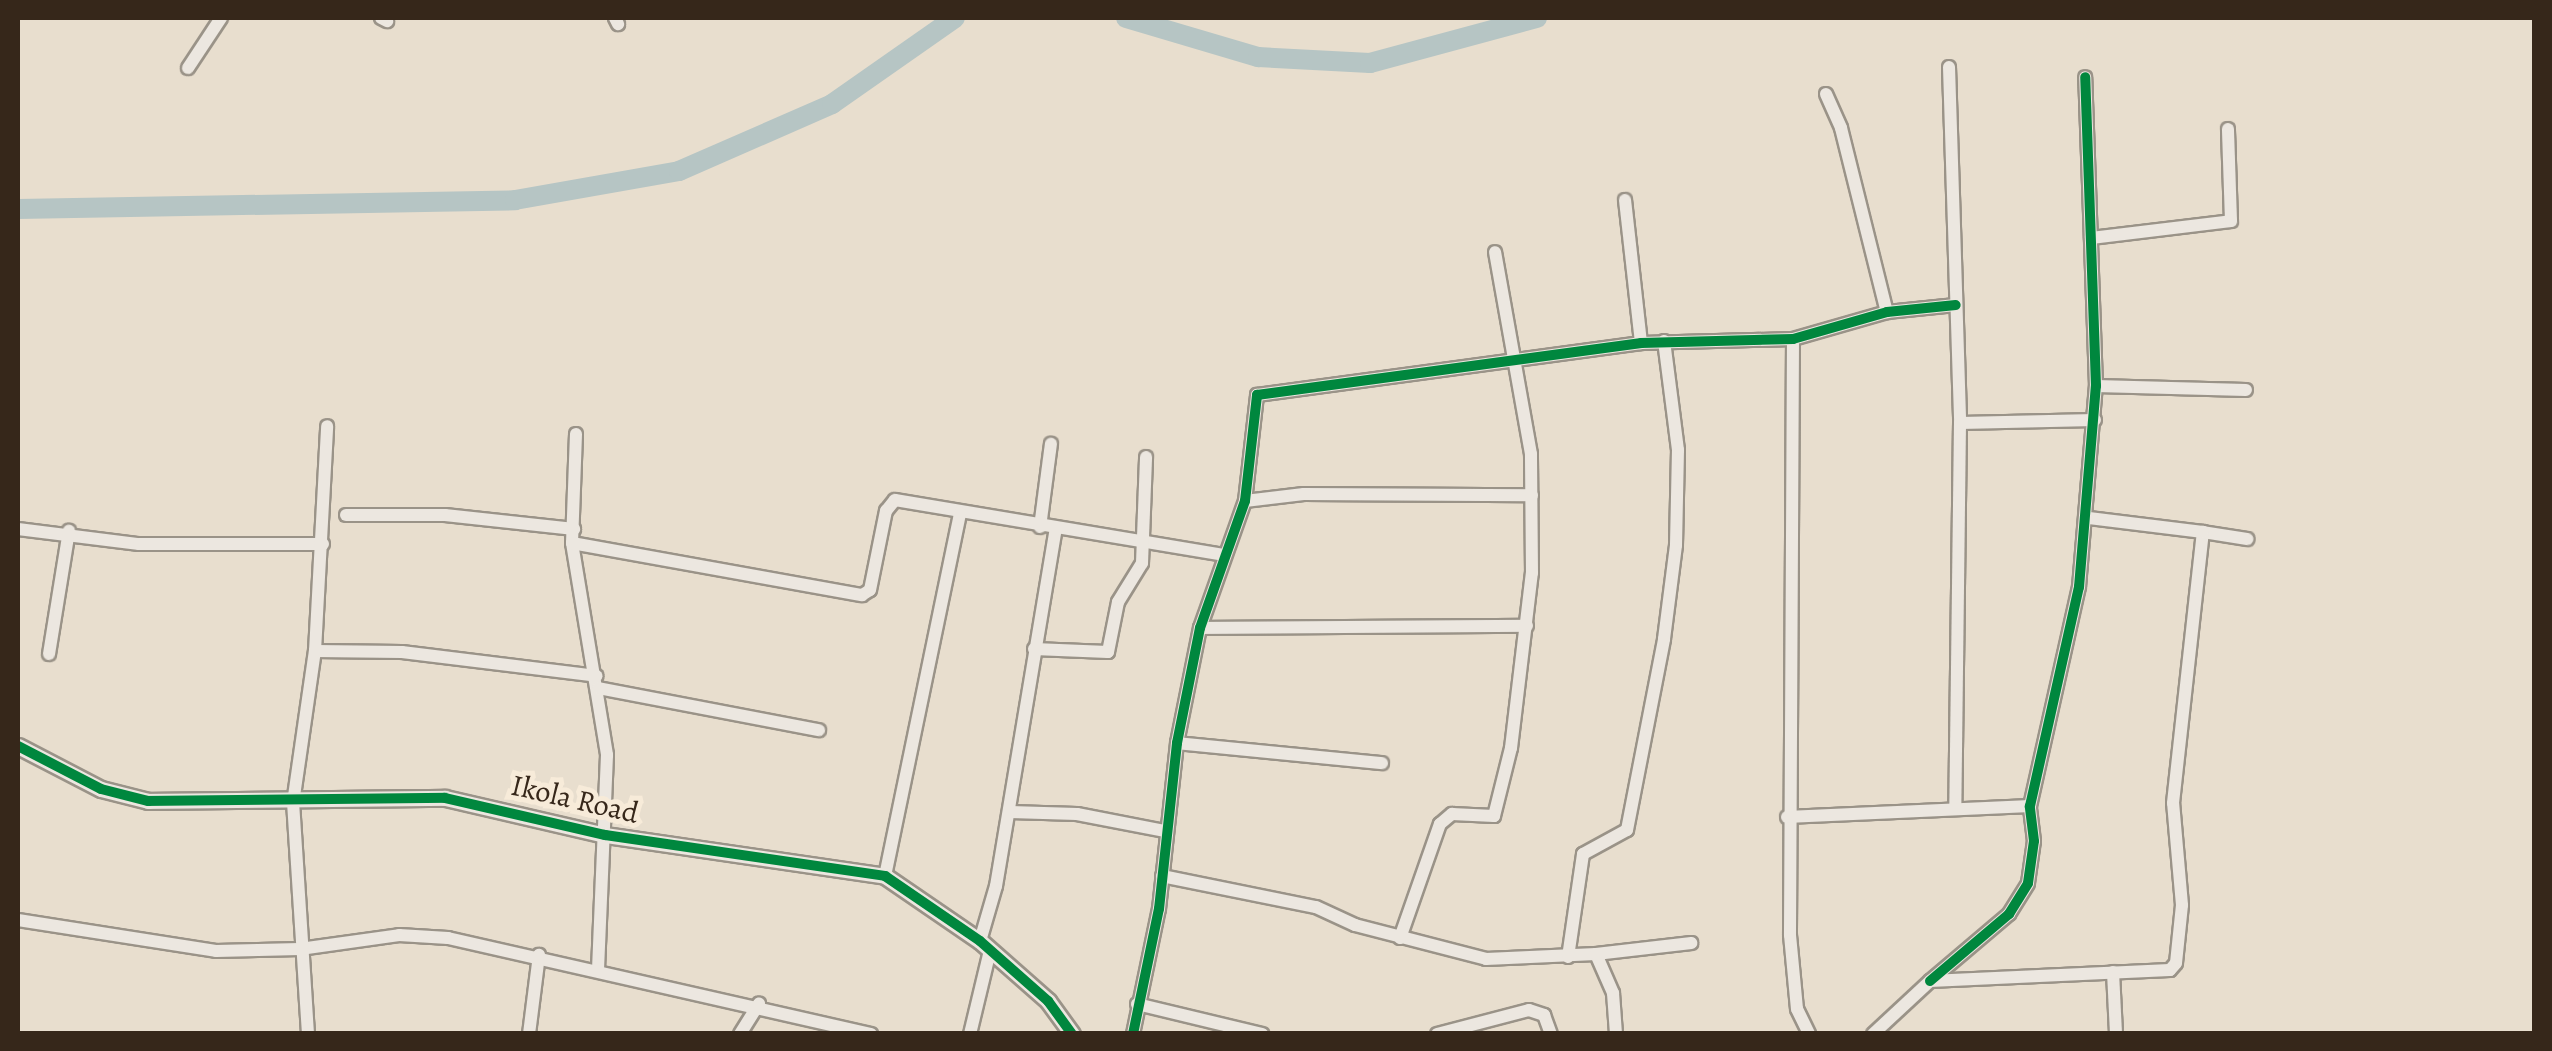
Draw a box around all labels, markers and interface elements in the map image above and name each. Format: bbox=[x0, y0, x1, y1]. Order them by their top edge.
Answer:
street label: Ikola Road bbox=[508, 767, 642, 831]

